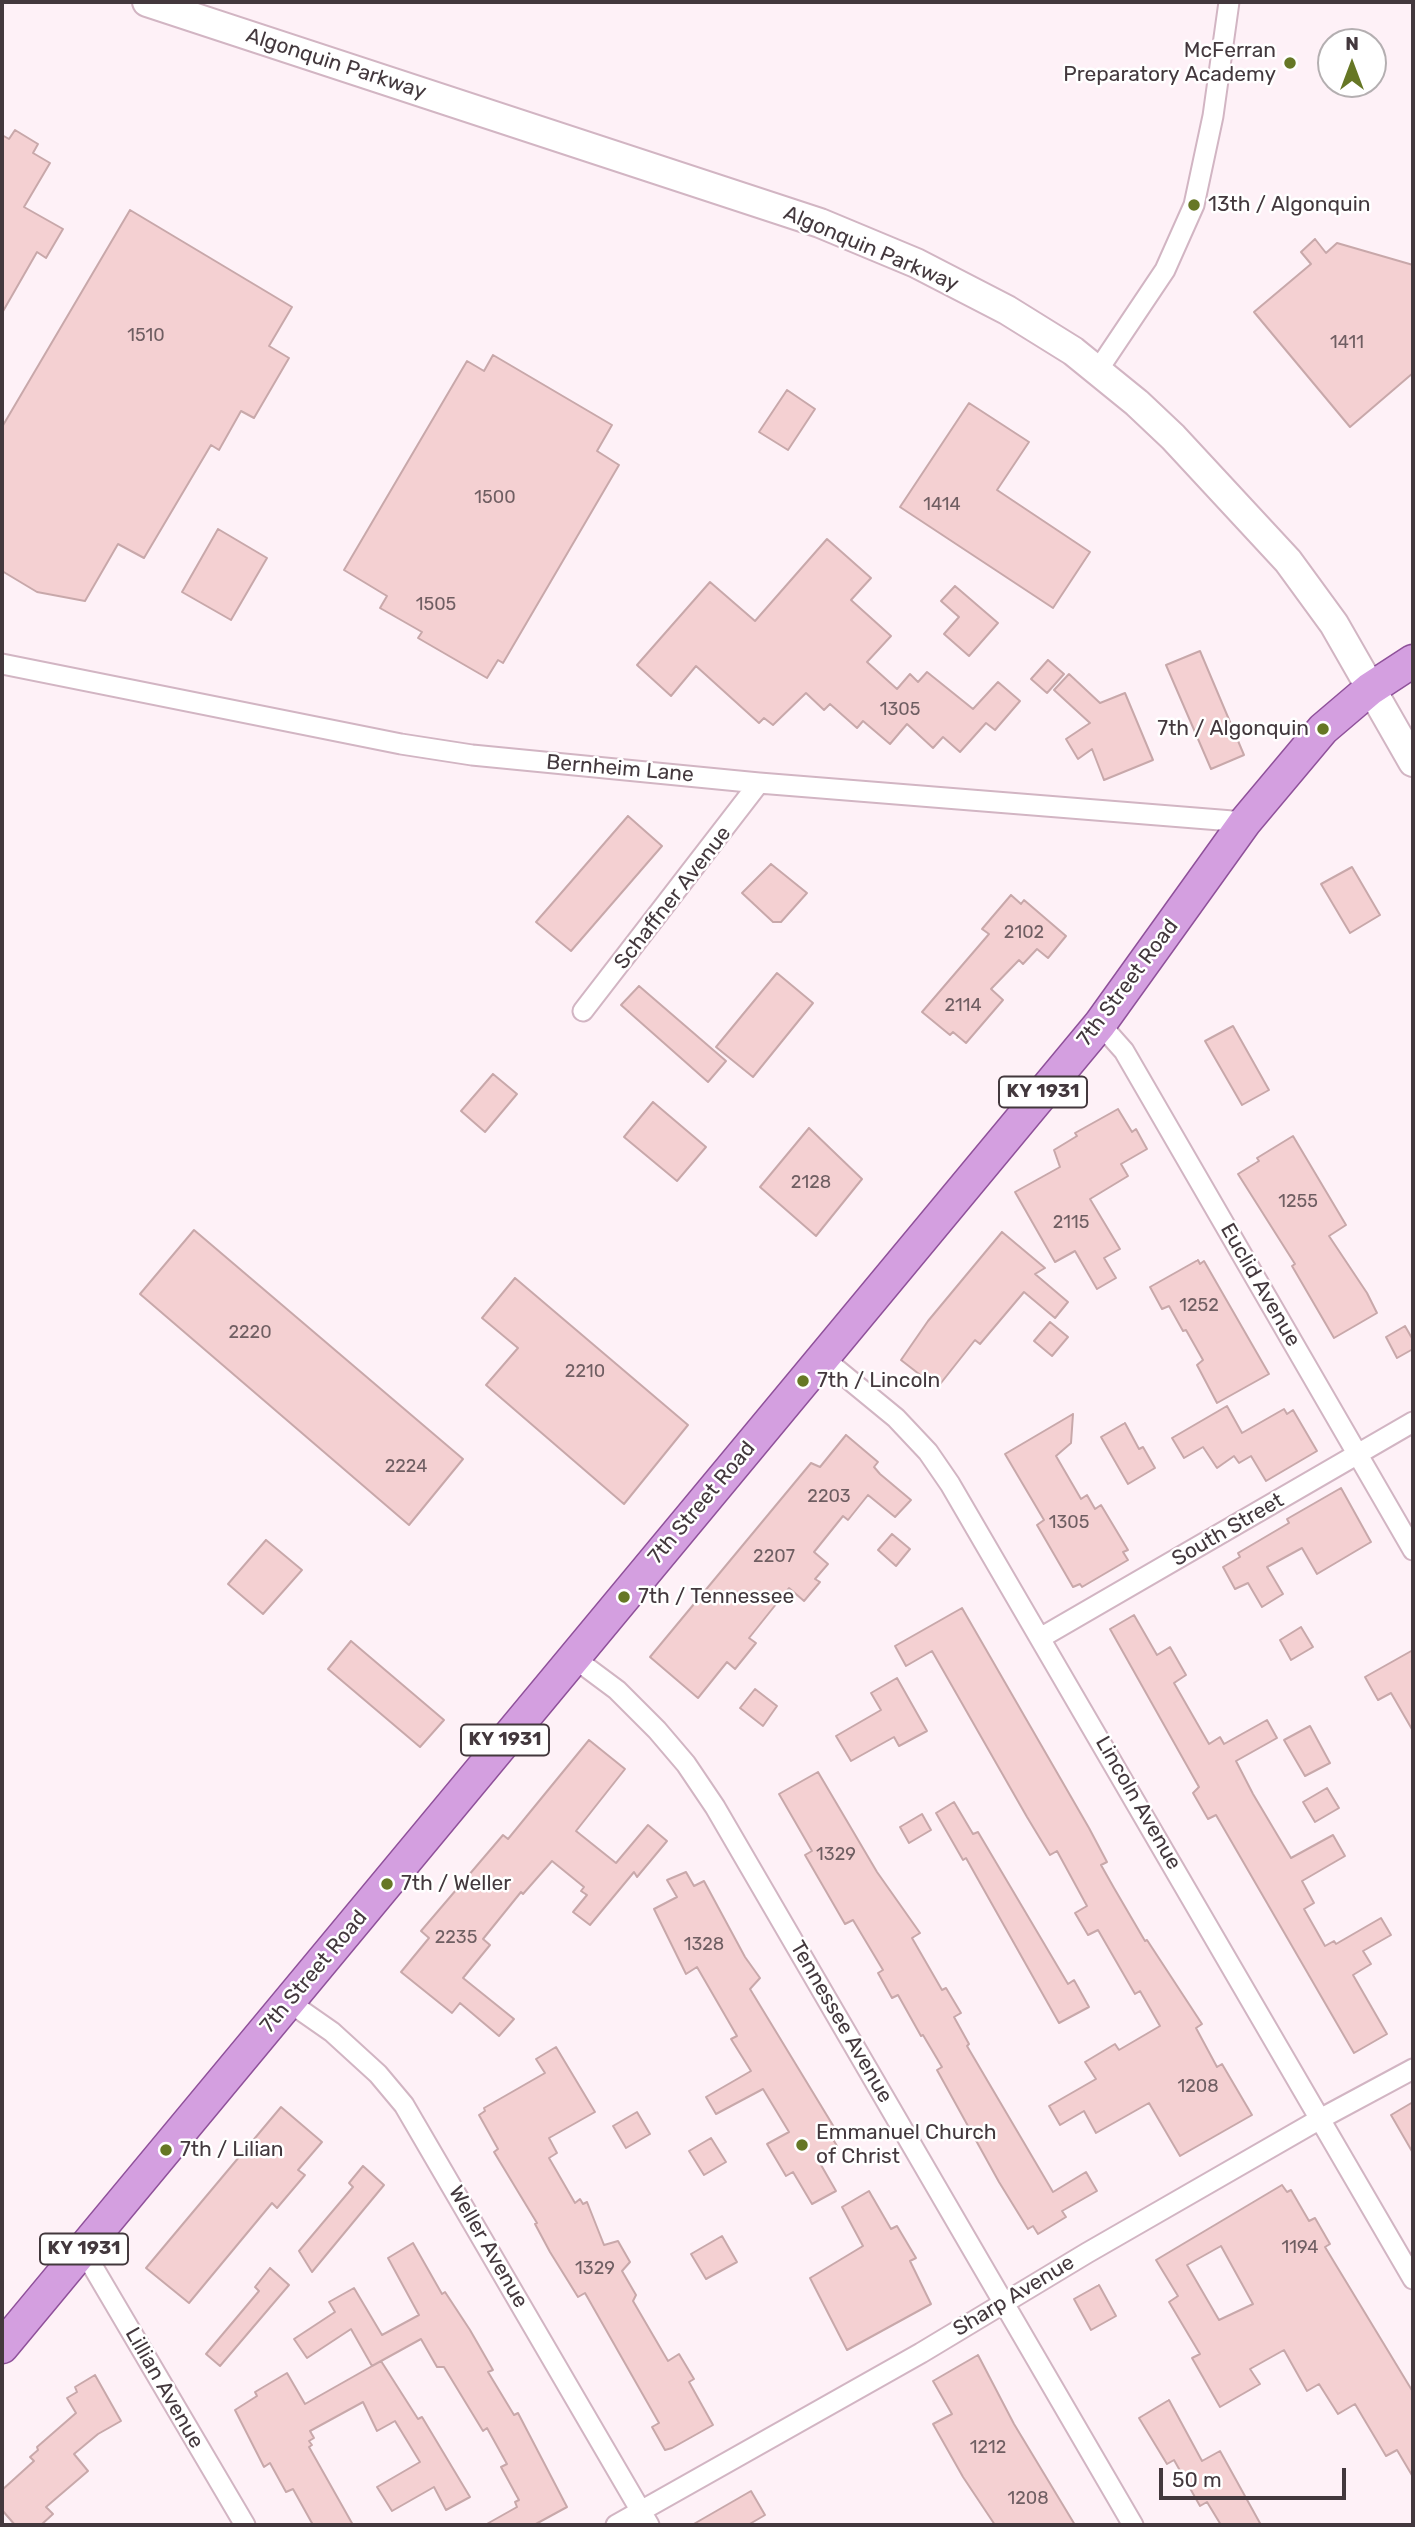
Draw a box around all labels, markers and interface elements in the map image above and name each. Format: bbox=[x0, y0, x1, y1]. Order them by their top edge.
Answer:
street label: Algonquin Parkway bbox=[243, 23, 429, 105]
north arrow bbox=[1317, 28, 1387, 98]
text: N bbox=[1345, 32, 1359, 55]
place label: McFerran Preparatory Academy bbox=[1063, 38, 1276, 88]
marker: McFerran Preparatory Academy bbox=[1282, 55, 1298, 71]
place label: 13th / Algonquin bbox=[1208, 192, 1370, 218]
marker: 13th / Algonquin bbox=[1186, 197, 1202, 213]
street label: Algonquin Parkway bbox=[780, 201, 962, 297]
house number: 1510 bbox=[127, 325, 165, 347]
house number: 1411 bbox=[1330, 332, 1364, 354]
house number: 1500 bbox=[474, 487, 516, 509]
house number: 1414 bbox=[923, 494, 961, 516]
house number: 1505 bbox=[416, 594, 456, 616]
house number: 1305 bbox=[880, 699, 920, 721]
place label: 7th / Algonquin bbox=[1157, 716, 1309, 742]
marker: 7th / Algonquin bbox=[1315, 721, 1331, 737]
street label: Bernheim Lane bbox=[545, 750, 695, 788]
street label: Schaffner Avenue bbox=[609, 821, 737, 975]
street label: 7th Street Road bbox=[1072, 915, 1184, 1051]
house number: 2102 bbox=[1004, 922, 1044, 944]
house number: 2114 bbox=[944, 995, 982, 1017]
road number: KY 1931 bbox=[999, 1076, 1087, 1108]
house number: 2128 bbox=[791, 1172, 831, 1194]
house number: 1255 bbox=[1278, 1191, 1318, 1213]
house number: 2115 bbox=[1053, 1212, 1089, 1234]
street label: Euclid Avenue bbox=[1215, 1219, 1305, 1351]
house number: 1252 bbox=[1179, 1295, 1219, 1317]
house number: 2220 bbox=[228, 1322, 272, 1344]
house number: 2210 bbox=[565, 1361, 605, 1383]
place label: 7th / Lincoln bbox=[817, 1368, 940, 1394]
marker: 7th / Lincoln bbox=[795, 1373, 811, 1389]
street label: 7th Street Road bbox=[643, 1436, 761, 1570]
house number: 2224 bbox=[385, 1456, 427, 1478]
house number: 2203 bbox=[807, 1486, 851, 1508]
street label: South Street bbox=[1168, 1488, 1288, 1572]
house number: 1305 bbox=[1049, 1512, 1089, 1534]
house number: 2207 bbox=[753, 1546, 795, 1568]
place label: 7th / Tennessee bbox=[638, 1584, 794, 1610]
marker: 7th / Tennessee bbox=[616, 1589, 632, 1605]
road number: KY 1931 bbox=[461, 1724, 549, 1756]
street label: Lincoln Avenue bbox=[1090, 1732, 1186, 1874]
house number: 1329 bbox=[816, 1844, 856, 1866]
place label: 7th / Weller bbox=[401, 1871, 511, 1897]
marker: 7th / Weller bbox=[379, 1876, 395, 1892]
street label: 7th Street Road bbox=[255, 1905, 373, 2039]
house number: 2235 bbox=[435, 1927, 477, 1949]
house number: 1328 bbox=[684, 1934, 724, 1956]
street label: Tennessee Avenue bbox=[784, 1937, 898, 2107]
house number: 1208 bbox=[1177, 2076, 1219, 2098]
place label: Emmanuel Church of Christ bbox=[816, 2120, 997, 2170]
place label: 7th / Lilian bbox=[180, 2137, 284, 2163]
marker: Emmanuel Church of Christ bbox=[794, 2137, 810, 2153]
marker: 7th / Lilian bbox=[158, 2142, 174, 2158]
street label: Weller Avenue bbox=[443, 2181, 533, 2313]
road number: KY 1931 bbox=[40, 2234, 128, 2264]
house number: 1194 bbox=[1282, 2237, 1318, 2259]
street label: Sharp Avenue bbox=[949, 2250, 1079, 2342]
house number: 1329 bbox=[575, 2258, 615, 2280]
street label: Lillian Avenue bbox=[119, 2323, 209, 2453]
house number: 1212 bbox=[970, 2437, 1006, 2459]
scale bar bbox=[1163, 2454, 1350, 2498]
text: 50 m bbox=[1172, 2467, 1222, 2492]
house number: 1208 bbox=[1007, 2488, 1049, 2510]

